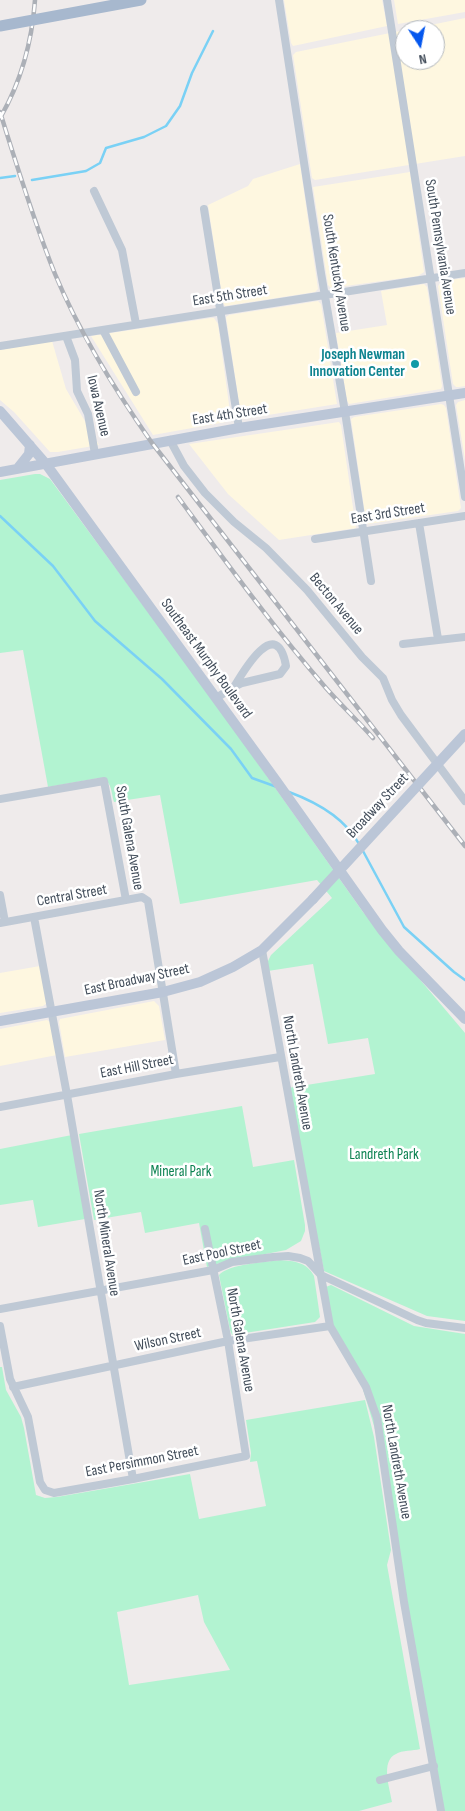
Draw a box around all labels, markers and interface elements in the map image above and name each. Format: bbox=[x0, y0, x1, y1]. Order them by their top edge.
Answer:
north arrow bbox=[395, 20, 445, 70]
text: N bbox=[417, 50, 428, 68]
street label: South Pennsylvania Avenue bbox=[420, 178, 460, 316]
street label: South Kentucky Avenue bbox=[318, 213, 354, 333]
street label: East 5th Street bbox=[191, 281, 269, 311]
place label: Joseph Newman Innovation Center bbox=[309, 346, 405, 381]
marker: Joseph Newman Innovation Center bbox=[409, 358, 421, 370]
street label: Iowa Avenue bbox=[82, 374, 114, 438]
street label: East 4th Street bbox=[191, 400, 269, 430]
street label: East 3rd Street bbox=[350, 499, 426, 529]
street label: Becton Avenue bbox=[305, 570, 367, 638]
street label: Southeast Murphy Boulevard bbox=[156, 596, 256, 722]
street label: Broadway Street bbox=[343, 770, 413, 842]
street label: South Galena Avenue bbox=[111, 784, 147, 892]
street label: Central Street bbox=[36, 881, 108, 911]
street label: East Broadway Street bbox=[83, 960, 191, 1000]
street label: North Landreth Avenue bbox=[278, 1014, 316, 1132]
street label: East Hill Street bbox=[99, 1051, 175, 1083]
park label: Landreth Park bbox=[349, 1146, 419, 1164]
park label: Mineral Park bbox=[150, 1163, 212, 1181]
street label: North Mineral Avenue bbox=[89, 1188, 123, 1298]
street label: East Pool Street bbox=[181, 1236, 263, 1270]
street label: North Galena Avenue bbox=[222, 1287, 258, 1393]
street label: Wilson Street bbox=[133, 1324, 203, 1356]
street label: North Landreth Avenue bbox=[377, 1403, 415, 1521]
street label: East Persimmon Street bbox=[84, 1442, 200, 1482]

